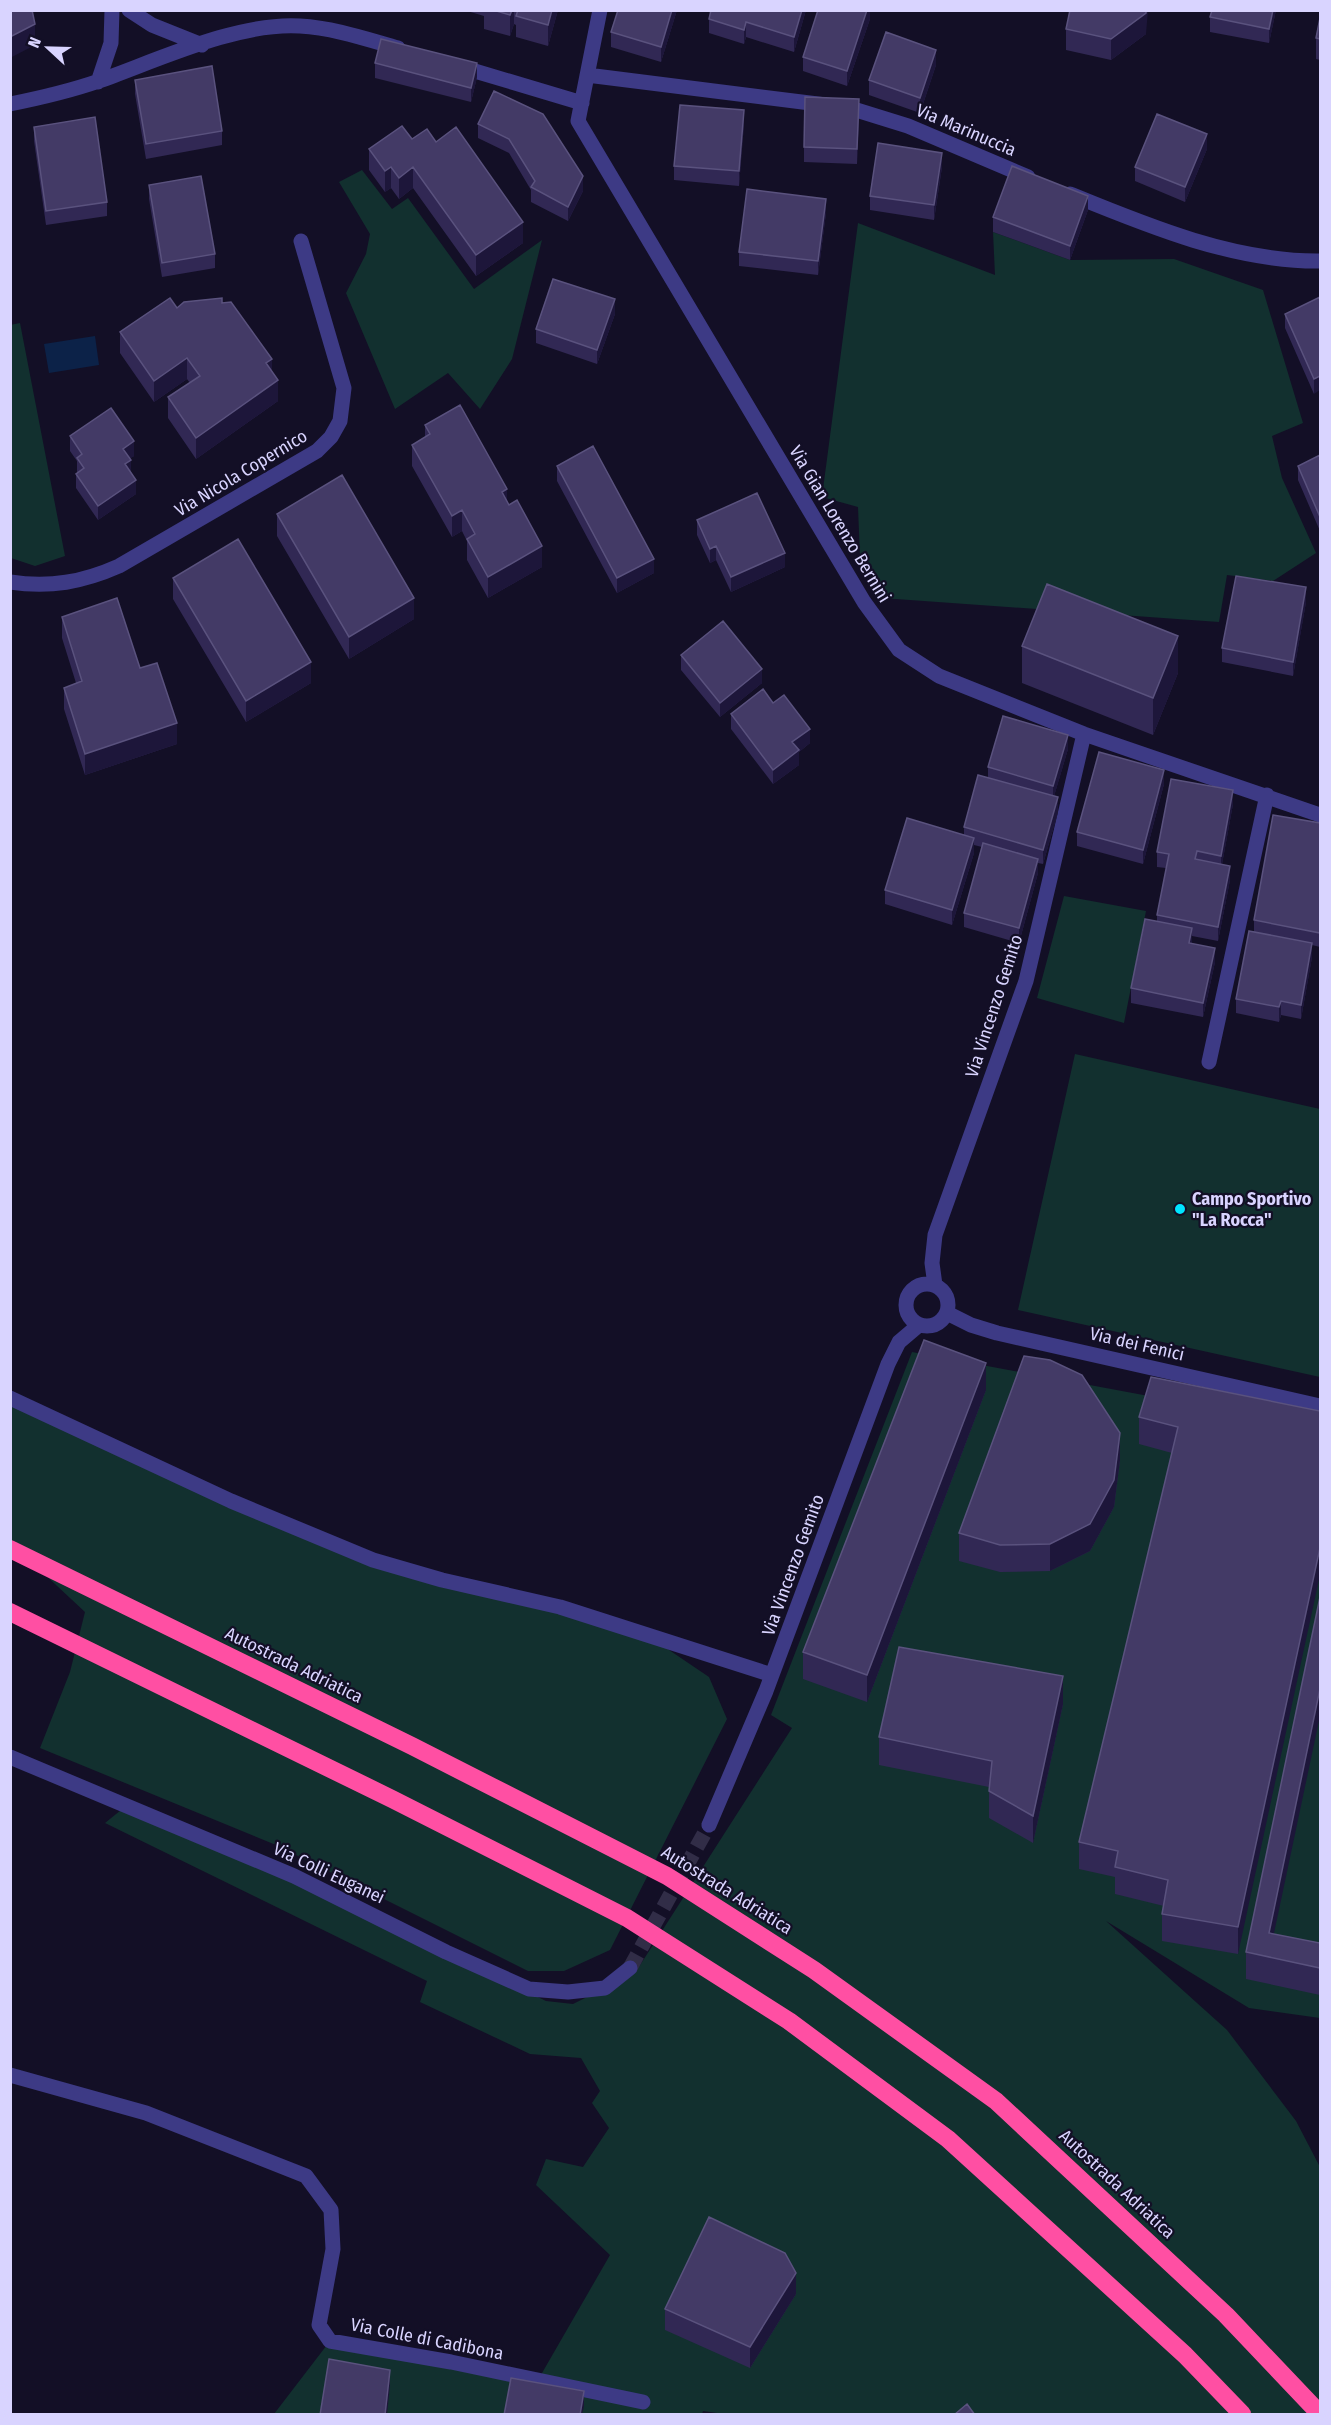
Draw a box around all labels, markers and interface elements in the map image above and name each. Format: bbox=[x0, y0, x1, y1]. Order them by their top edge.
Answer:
north arrow bbox=[18, 18, 78, 78]
text: N bbox=[24, 35, 45, 51]
street label: Via Marinuccia bbox=[913, 99, 1019, 161]
street label: Via Nicola Copernico bbox=[171, 425, 311, 521]
street label: Via Gian Lorenzo Bernini bbox=[784, 442, 896, 606]
street label: Via Vincenzo Gemito bbox=[961, 932, 1027, 1080]
place label: Campo Sportivo "La Rocca" bbox=[1192, 1188, 1312, 1231]
marker: Campo Sportivo "La Rocca" bbox=[1173, 1202, 1187, 1216]
street label: Via dei Fenici bbox=[1088, 1322, 1186, 1366]
street label: Via Vincenzo Gemito bbox=[757, 1491, 829, 1639]
street label: Autostrada Adriatica bbox=[222, 1622, 367, 1708]
street label: Via Colli Euganei bbox=[270, 1838, 388, 1908]
street label: Autostrada Adriatica bbox=[657, 1841, 797, 1939]
street label: Autostrada Adriatica bbox=[1055, 2125, 1180, 2243]
street label: Via Colle di Cadibona bbox=[349, 2313, 505, 2365]

